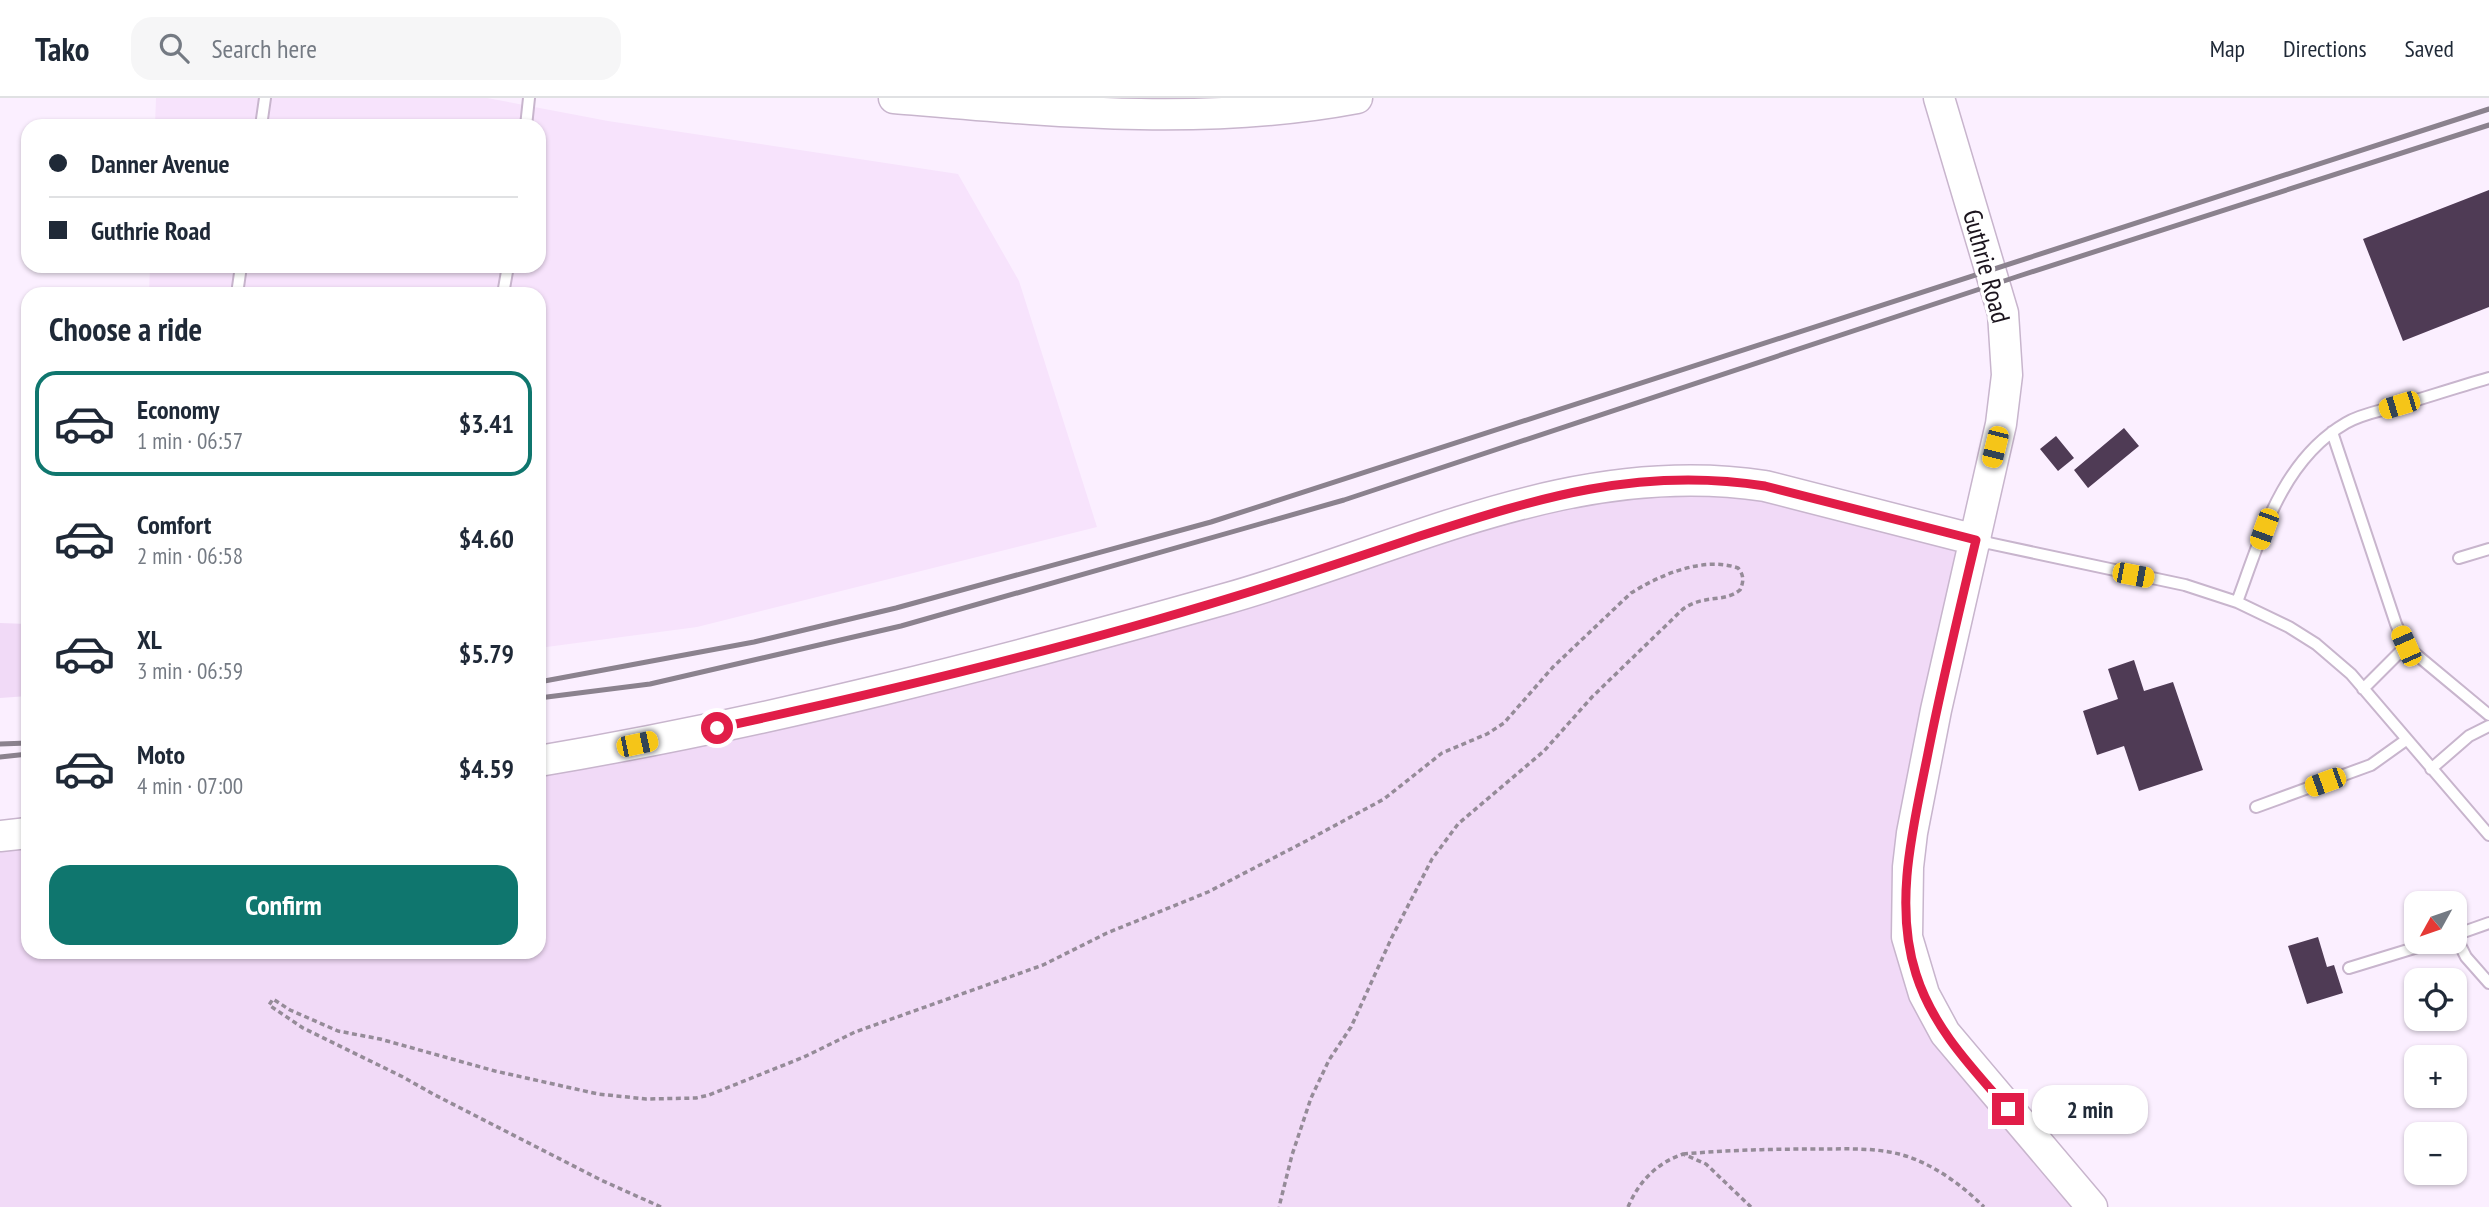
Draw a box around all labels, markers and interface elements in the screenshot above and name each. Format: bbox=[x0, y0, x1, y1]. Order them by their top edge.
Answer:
search box bbox=[131, 17, 621, 80]
text: Tako bbox=[35, 27, 89, 70]
icon: search bbox=[155, 29, 193, 67]
text: Search here bbox=[211, 32, 317, 65]
text: Map bbox=[2210, 33, 2245, 64]
text: Directions bbox=[2283, 33, 2367, 64]
text: Saved bbox=[2405, 33, 2454, 64]
text: Danner Avenue bbox=[91, 147, 230, 180]
street label: Guthrie Road bbox=[1956, 206, 2018, 326]
text: Guthrie Road bbox=[91, 214, 211, 247]
text: Choose a ride bbox=[49, 308, 202, 350]
car bbox=[2376, 389, 2423, 421]
icon: car bbox=[53, 392, 116, 455]
text: Economy bbox=[137, 393, 219, 426]
text: $3.41 bbox=[459, 407, 514, 440]
car bbox=[1980, 424, 2011, 470]
text: 1 min · 06:57 bbox=[137, 426, 243, 455]
car bbox=[2247, 506, 2282, 552]
icon: car bbox=[53, 507, 116, 570]
text: Comfort bbox=[137, 508, 211, 541]
text: $4.60 bbox=[459, 522, 514, 555]
text: 2 min · 06:58 bbox=[137, 541, 243, 570]
car bbox=[2111, 561, 2156, 589]
icon: car bbox=[53, 622, 116, 685]
text: XL bbox=[137, 623, 162, 656]
car bbox=[2388, 623, 2425, 669]
text: $5.79 bbox=[459, 637, 514, 670]
text: 3 min · 06:59 bbox=[137, 656, 243, 685]
route start bbox=[701, 712, 733, 744]
car bbox=[615, 729, 660, 759]
icon: car bbox=[53, 737, 116, 800]
text: Moto bbox=[137, 738, 185, 771]
text: $4.59 bbox=[459, 752, 514, 785]
car bbox=[2302, 765, 2349, 799]
text: 4 min · 07:00 bbox=[137, 771, 243, 800]
button: Confirm bbox=[49, 865, 518, 945]
north arrow bbox=[2404, 891, 2468, 954]
map controls bbox=[2404, 891, 2467, 1185]
button: locate bbox=[2404, 968, 2467, 1031]
button: + bbox=[2404, 1045, 2467, 1108]
callout: 2 min bbox=[2032, 1084, 2148, 1134]
route end bbox=[1992, 1093, 2024, 1125]
text: 2 min bbox=[2067, 1095, 2113, 1124]
button: − bbox=[2404, 1122, 2467, 1185]

